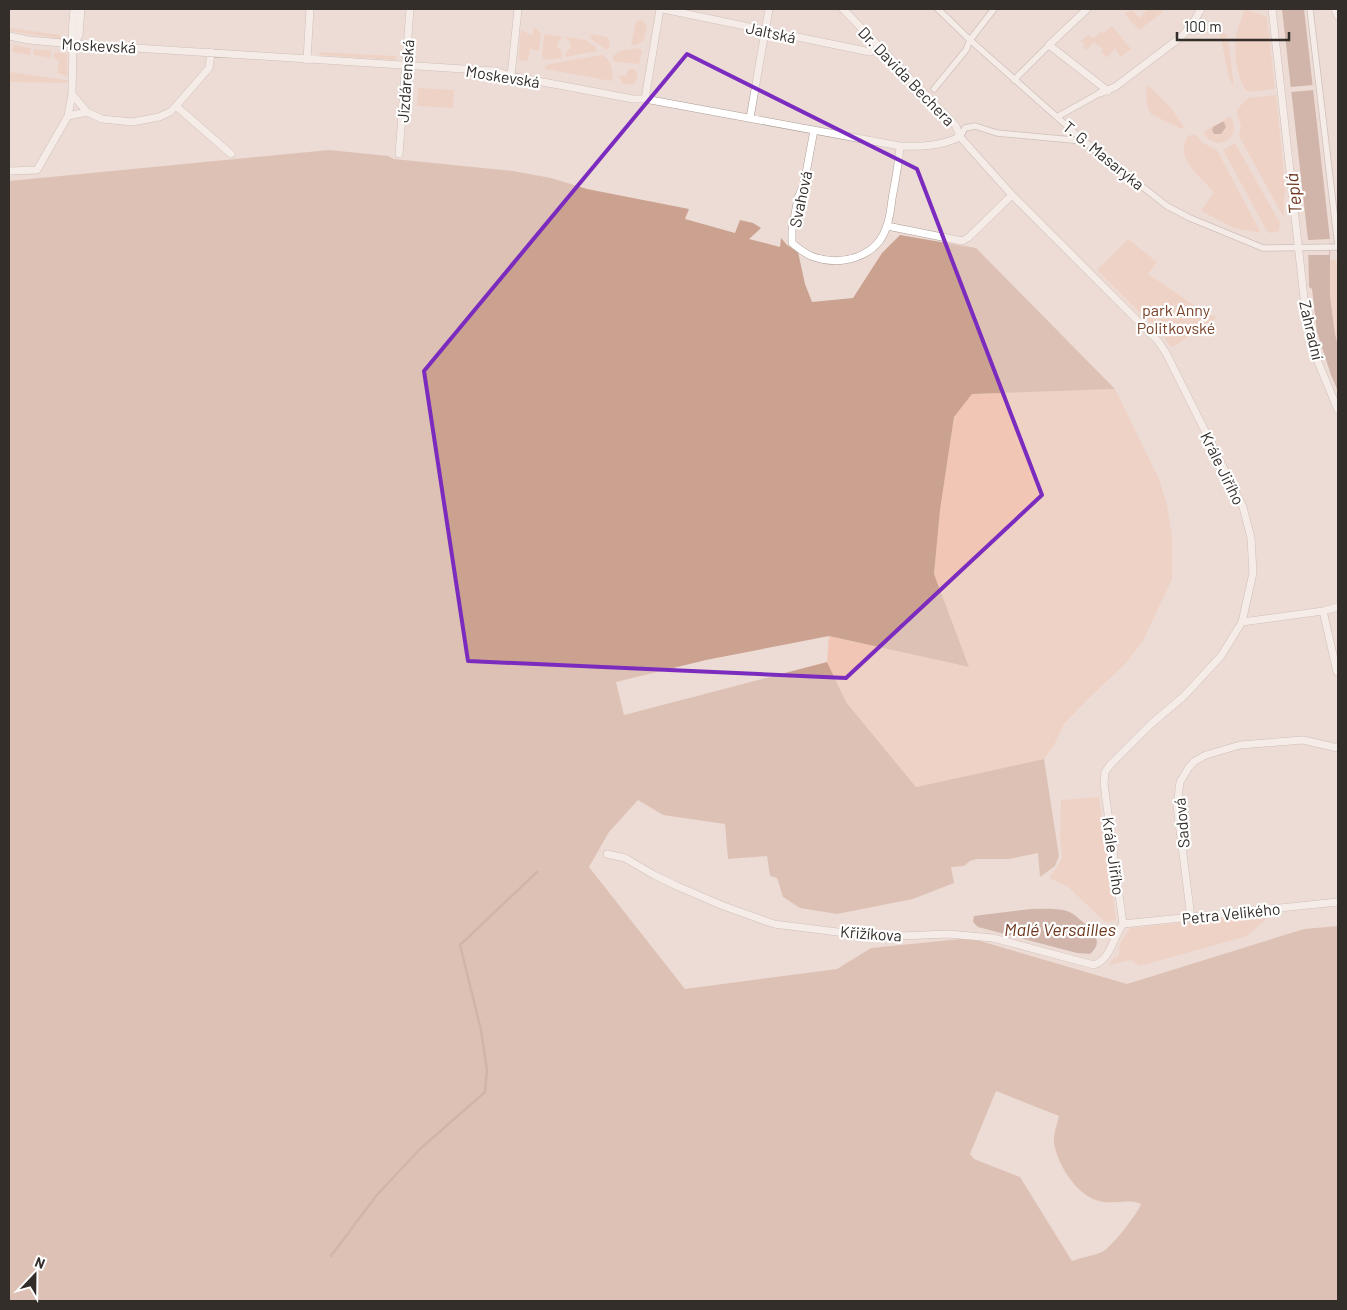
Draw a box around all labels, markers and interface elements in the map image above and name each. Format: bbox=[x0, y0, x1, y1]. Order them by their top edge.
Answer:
scale bar bbox=[1177, 10, 1290, 42]
street label: Jaltská bbox=[744, 17, 798, 47]
text: 100 m bbox=[1184, 17, 1222, 35]
street label: Dr. Davida Bechera bbox=[855, 23, 959, 129]
street label: Moskevská bbox=[61, 34, 137, 56]
street label: Jízdárenská bbox=[393, 39, 417, 123]
street label: Moskevská bbox=[465, 61, 541, 91]
street label: T. G. Masaryka bbox=[1060, 117, 1148, 193]
street label: Svahová bbox=[785, 169, 815, 229]
water label: Teplá bbox=[1280, 173, 1306, 215]
street label: Zahradní bbox=[1296, 298, 1328, 362]
park label: park Anny Politkovské bbox=[1137, 300, 1215, 337]
street label: Krále Jiřího bbox=[1197, 428, 1249, 508]
street label: Sadová bbox=[1169, 797, 1193, 849]
street label: Krále Jiřího bbox=[1099, 816, 1129, 896]
street label: Petra Velikého bbox=[1181, 898, 1281, 928]
water label: Malé Versailles bbox=[1004, 918, 1116, 940]
street label: Křižíkova bbox=[839, 921, 903, 945]
north arrow bbox=[10, 1250, 60, 1300]
text: N bbox=[33, 1253, 48, 1272]

